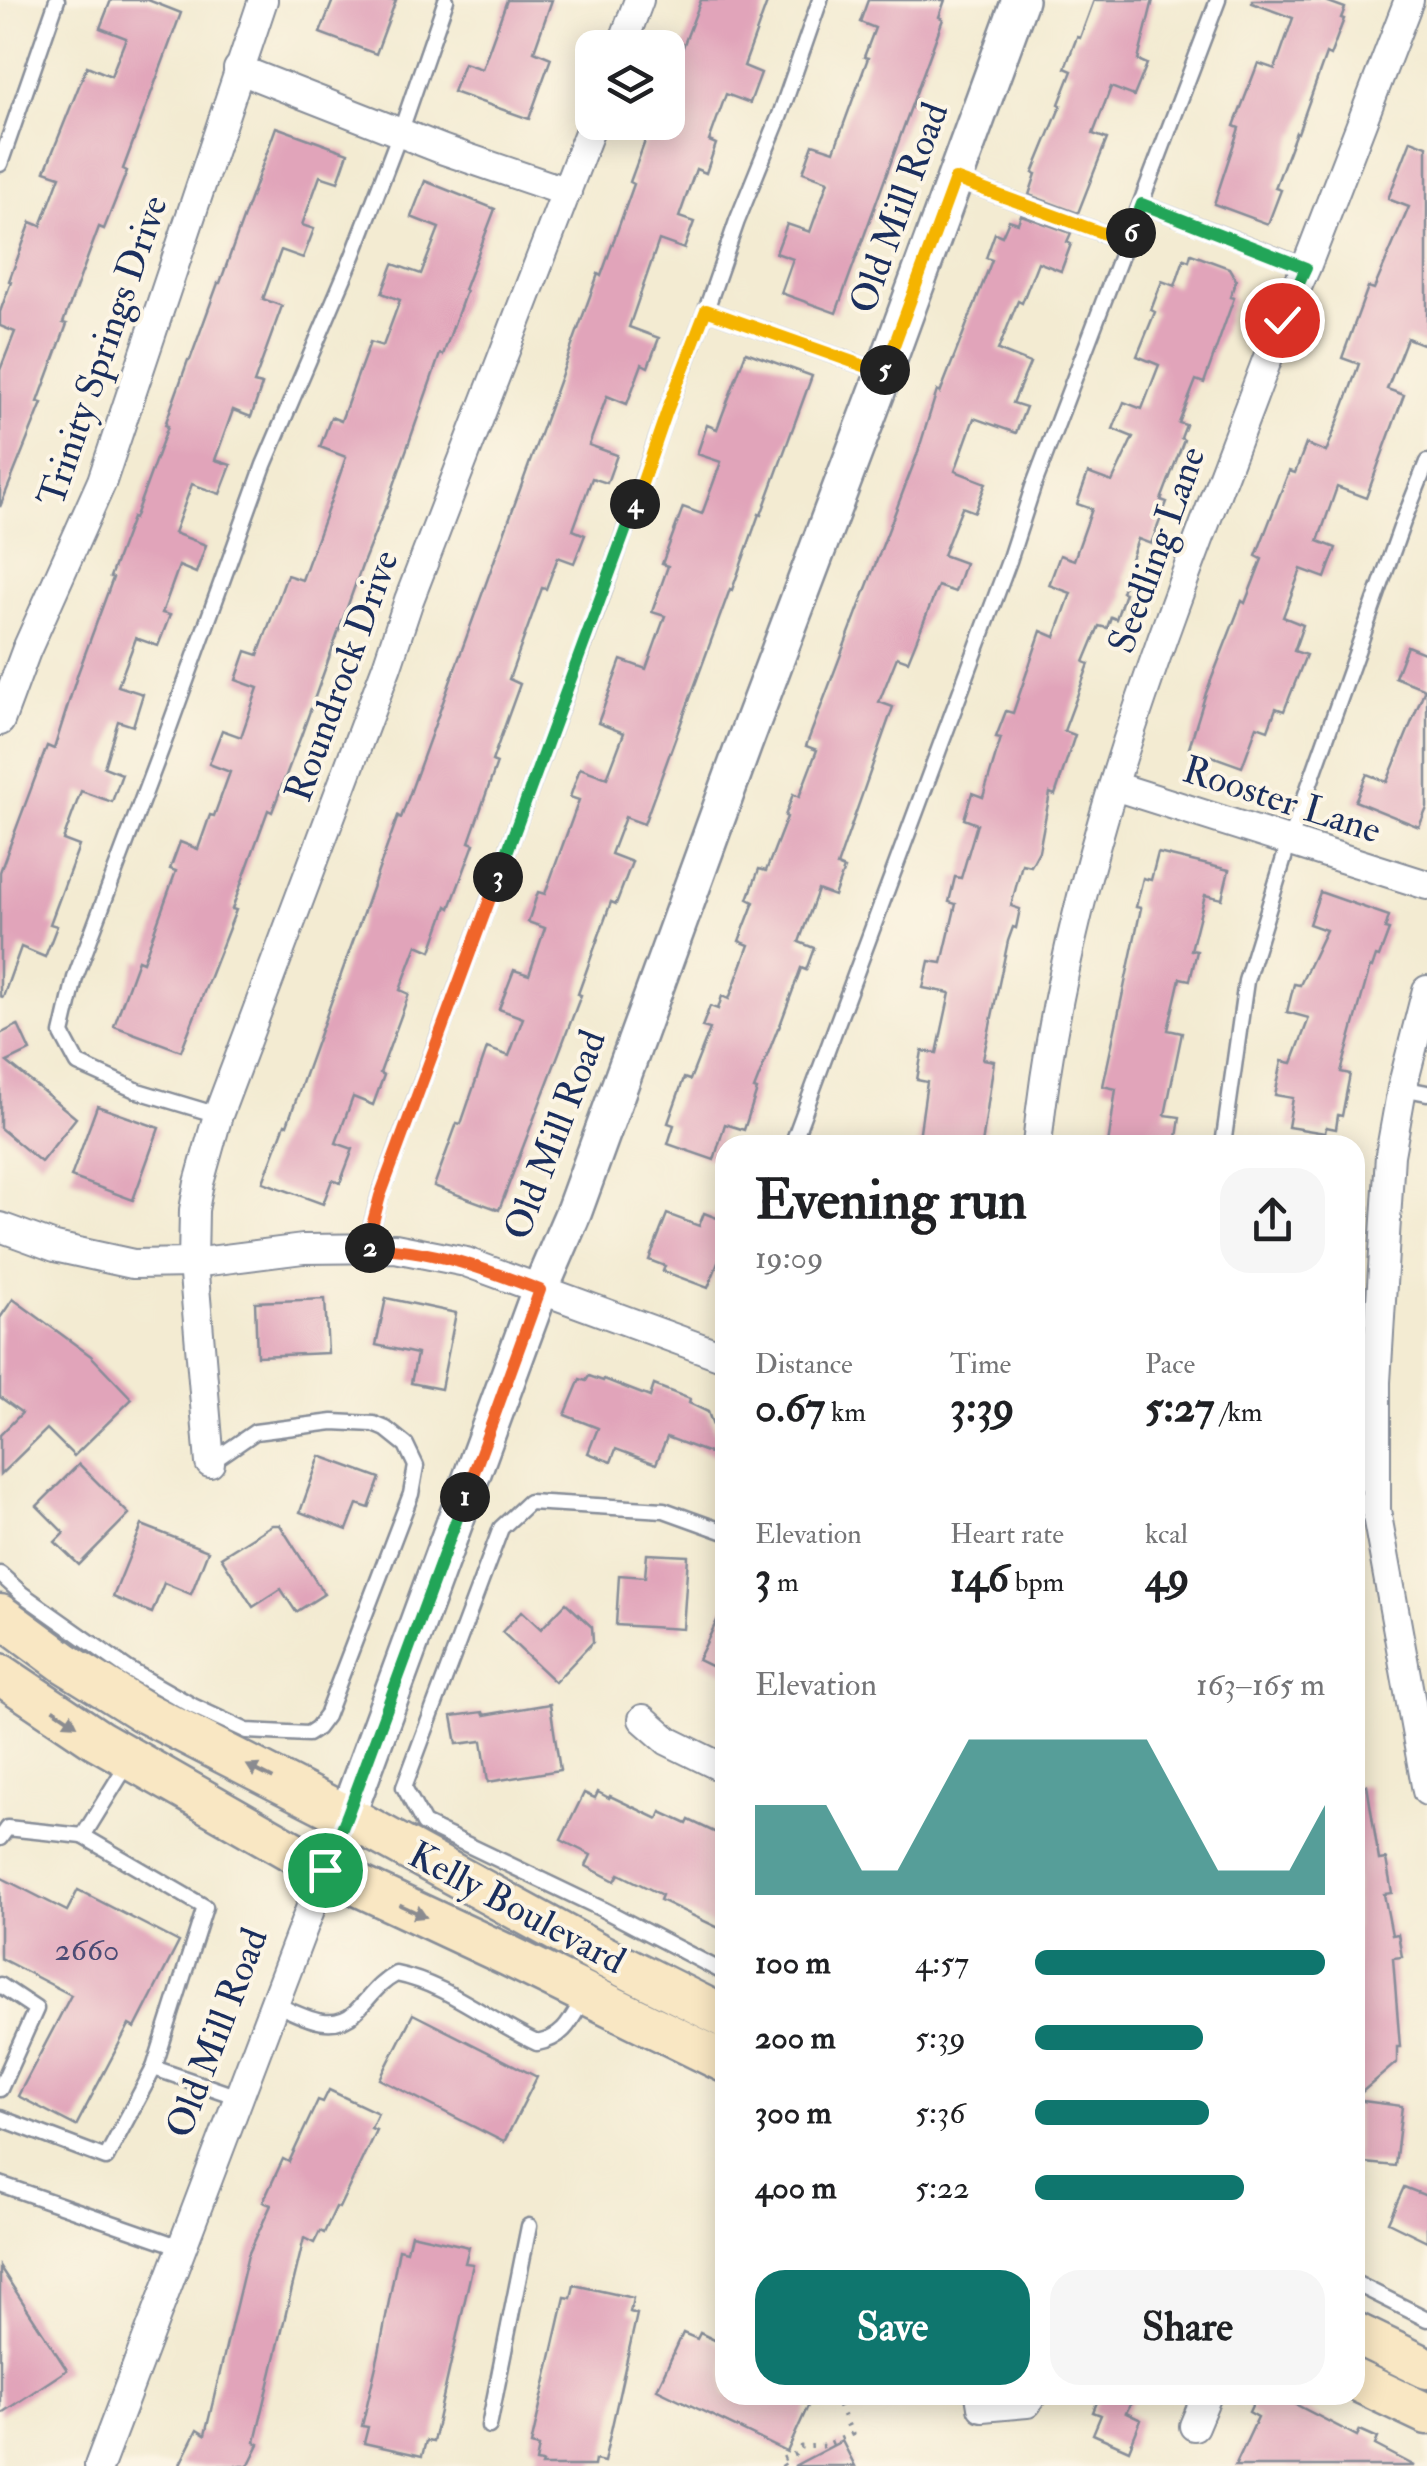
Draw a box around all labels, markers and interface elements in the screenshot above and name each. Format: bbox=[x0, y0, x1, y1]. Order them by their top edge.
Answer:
map controls bbox=[575, 30, 685, 140]
button: layers bbox=[575, 30, 685, 140]
street label: Old Mill Road bbox=[839, 96, 959, 320]
street label: Trinity Springs Drive bbox=[27, 189, 179, 513]
pin: 6 bbox=[1106, 208, 1156, 258]
text: 6 bbox=[1124, 215, 1138, 250]
pin bbox=[1240, 278, 1325, 363]
icon: check bbox=[1255, 293, 1310, 348]
pin: 5 bbox=[860, 345, 910, 395]
text: 5 bbox=[879, 352, 891, 387]
street label: Seedling Lane bbox=[1097, 440, 1217, 660]
pin: 4 bbox=[610, 479, 660, 529]
text: 4 bbox=[627, 486, 643, 521]
street label: Roundrock Drive bbox=[274, 544, 410, 808]
street label: Rooster Lane bbox=[1177, 745, 1387, 855]
pin: 3 bbox=[473, 852, 523, 902]
text: 3 bbox=[493, 859, 503, 894]
street label: Old Mill Road bbox=[493, 1023, 617, 1247]
text: Evening run bbox=[755, 1166, 1027, 1235]
button: share bbox=[1220, 1168, 1325, 1273]
pin: 2 bbox=[345, 1223, 395, 1273]
text: 2 bbox=[363, 1230, 377, 1265]
text: 19:09 bbox=[755, 1238, 823, 1278]
text: Distance bbox=[755, 1347, 853, 1382]
text: Time bbox=[950, 1347, 1011, 1382]
text: Pace bbox=[1145, 1347, 1195, 1382]
text: 0.67 bbox=[755, 1382, 825, 1434]
text: 3:39 bbox=[950, 1382, 1014, 1434]
text: 5:27 bbox=[1145, 1382, 1214, 1434]
text: km bbox=[825, 1395, 866, 1430]
text: /km bbox=[1214, 1395, 1263, 1430]
pin: 1 bbox=[440, 1472, 490, 1522]
text: 1 bbox=[460, 1479, 470, 1514]
text: Elevation bbox=[755, 1517, 862, 1552]
text: Heart rate bbox=[950, 1517, 1064, 1552]
text: kcal bbox=[1145, 1517, 1188, 1552]
text: 3 bbox=[755, 1552, 771, 1604]
text: 146 bbox=[950, 1552, 1009, 1604]
text: 49 bbox=[1145, 1552, 1189, 1604]
text: m bbox=[771, 1565, 799, 1600]
text: bpm bbox=[1009, 1565, 1064, 1600]
text: Elevation bbox=[755, 1665, 877, 1705]
text: 163–165 m bbox=[1196, 1665, 1325, 1705]
one-way arrow bbox=[51, 1708, 78, 1726]
one-way arrow bbox=[246, 1764, 275, 1781]
pin bbox=[283, 1828, 368, 1913]
street label: Kelly Boulevard bbox=[400, 1831, 634, 1985]
icon: arrive bbox=[298, 1843, 353, 1898]
one-way arrow bbox=[398, 1903, 428, 1919]
street label: Old Mill Road bbox=[155, 1921, 279, 2145]
house number: 2660 bbox=[55, 1930, 119, 1970]
text: 100 m bbox=[755, 1943, 831, 1983]
text: 4:57 bbox=[915, 1943, 969, 1983]
text: 200 m bbox=[755, 2018, 836, 2058]
text: 5:39 bbox=[915, 2018, 966, 2058]
text: 300 m bbox=[755, 2093, 832, 2133]
text: 5:36 bbox=[915, 2093, 965, 2133]
text: 400 m bbox=[755, 2168, 837, 2208]
text: 5:22 bbox=[915, 2168, 969, 2208]
button: Save bbox=[755, 2270, 1030, 2385]
button: Share bbox=[1050, 2270, 1325, 2385]

